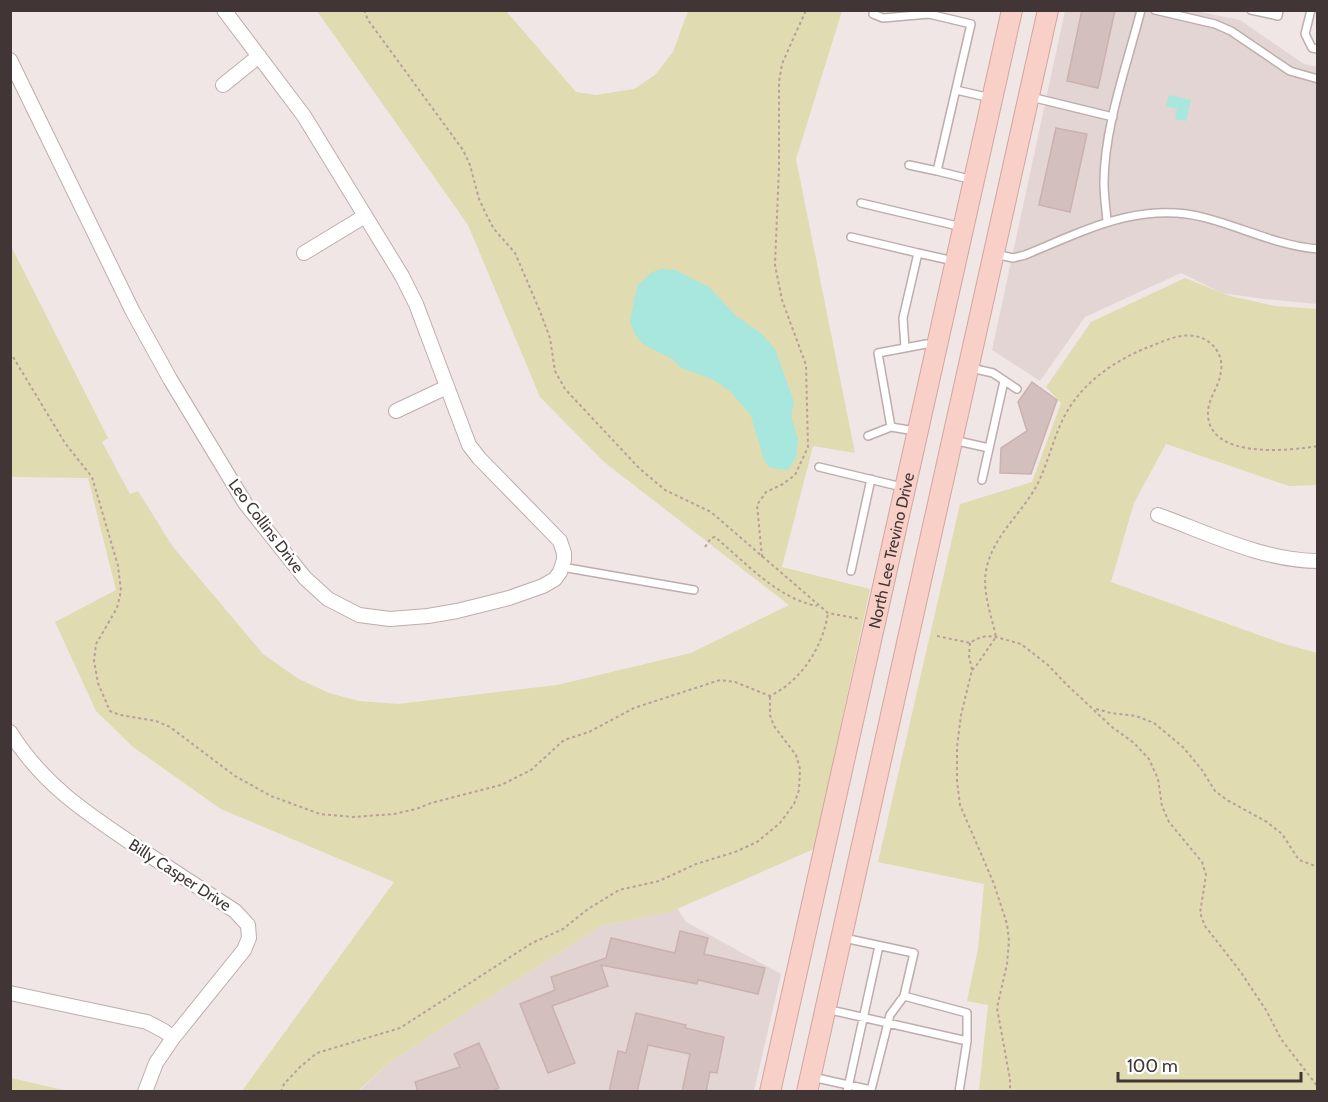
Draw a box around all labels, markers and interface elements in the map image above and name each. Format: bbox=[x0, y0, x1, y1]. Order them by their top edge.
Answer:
street label: North Lee Trevino Drive bbox=[864, 471, 918, 630]
street label: Leo Collins Drive bbox=[224, 475, 308, 577]
street label: Billy Casper Drive bbox=[125, 835, 235, 915]
scale bar bbox=[1118, 1045, 1301, 1083]
text: 100 m bbox=[1127, 1055, 1178, 1077]

